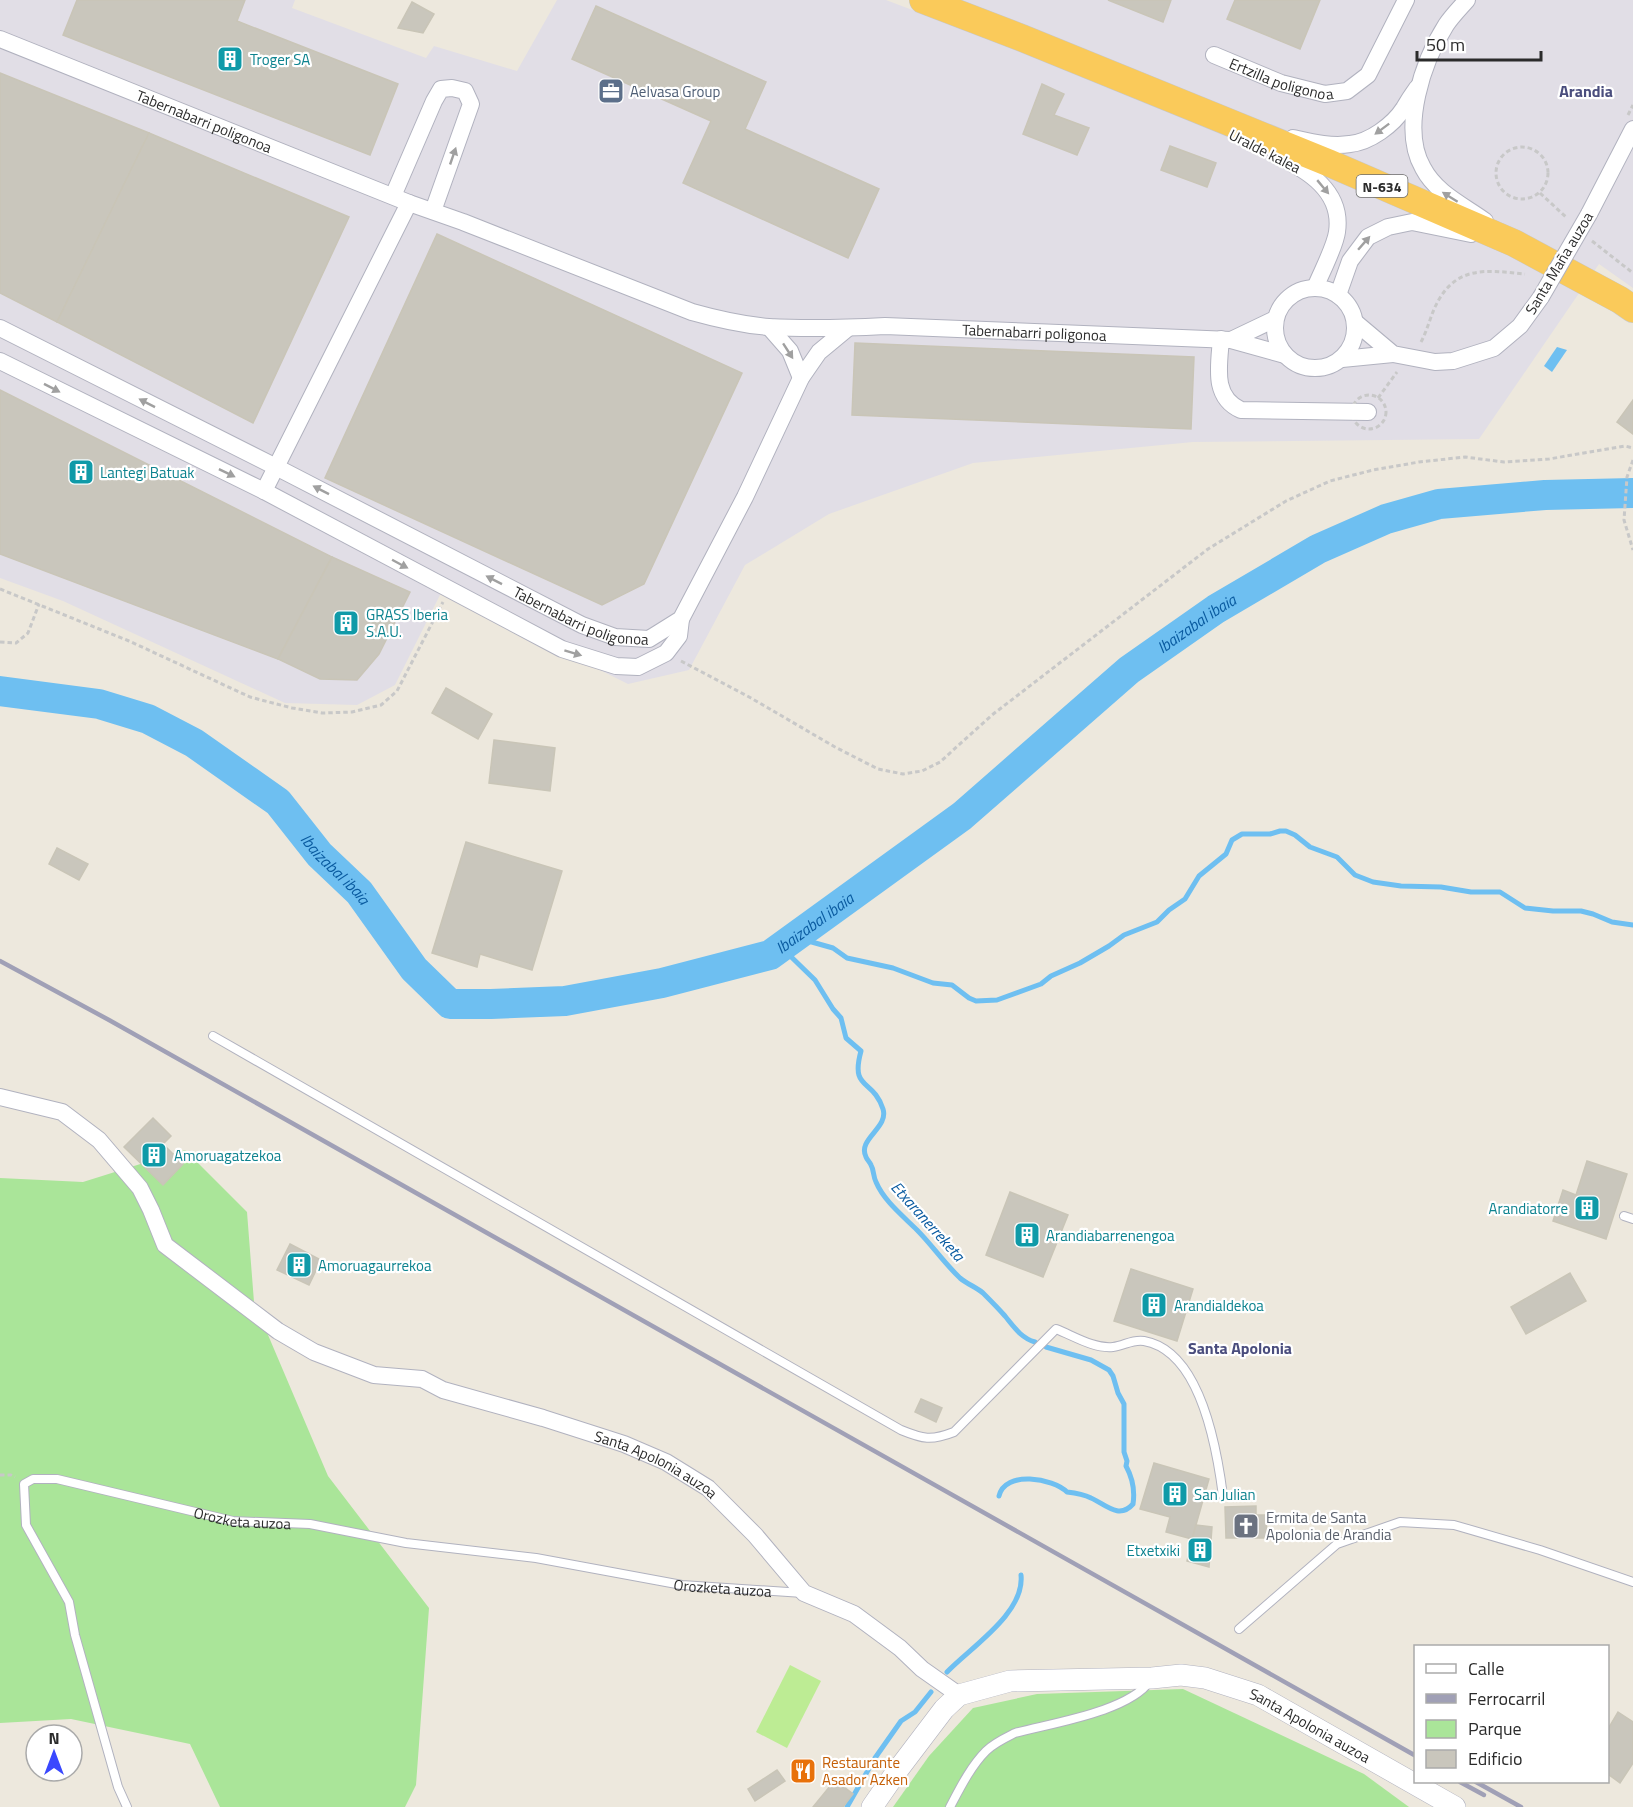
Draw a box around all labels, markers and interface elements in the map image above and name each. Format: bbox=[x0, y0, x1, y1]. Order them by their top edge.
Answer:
scale bar bbox=[1417, 24, 1542, 62]
text: 50 m bbox=[1426, 31, 1465, 58]
building icon: Troger SA bbox=[215, 44, 245, 74]
place label: Troger SA bbox=[250, 48, 310, 71]
street label: Ertzilla poligonoa bbox=[1226, 51, 1335, 105]
office icon: Aelvasa Group bbox=[596, 76, 626, 106]
district label: Arandia bbox=[1559, 79, 1613, 103]
place label: Aelvasa Group bbox=[630, 80, 720, 103]
street label: Tabernabarri poligonoa bbox=[133, 83, 276, 159]
street label: Uralde kalea bbox=[1225, 123, 1305, 179]
one-way arrow bbox=[1374, 123, 1390, 135]
one-way arrow bbox=[448, 147, 458, 165]
road number: N-634 bbox=[1356, 175, 1408, 197]
one-way arrow bbox=[1316, 179, 1329, 195]
one-way arrow bbox=[1442, 191, 1458, 202]
street label: Santa Maña auzoa bbox=[1519, 207, 1599, 319]
one-way arrow bbox=[1357, 236, 1371, 251]
street label: Tabernabarri poligonoa bbox=[962, 318, 1107, 346]
one-way arrow bbox=[782, 342, 794, 358]
one-way arrow bbox=[44, 383, 61, 392]
one-way arrow bbox=[138, 398, 155, 407]
building icon: Lantegi Batuak bbox=[66, 457, 96, 487]
place label: Lantegi Batuak bbox=[100, 461, 195, 484]
one-way arrow bbox=[219, 469, 236, 478]
one-way arrow bbox=[312, 486, 329, 495]
one-way arrow bbox=[392, 559, 409, 569]
one-way arrow bbox=[485, 575, 502, 585]
street label: Tabernabarri poligonoa bbox=[510, 580, 650, 650]
water label: Ibaizabal ibaia bbox=[1152, 587, 1241, 659]
place label: GRASS Iberia S.A.U. bbox=[366, 603, 448, 643]
building icon: GRASS Iberia S.A.U. bbox=[331, 608, 361, 638]
one-way arrow bbox=[564, 649, 582, 658]
water label: Ibaizabal ibaia bbox=[295, 828, 377, 910]
water label: Ibaizabal ibaia bbox=[770, 886, 859, 959]
building icon: Amoruagatzekoa bbox=[139, 1140, 169, 1170]
place label: Amoruagatzekoa bbox=[174, 1144, 282, 1167]
water label: Etxaranerreketa bbox=[885, 1176, 971, 1267]
building icon: Arandiatorre bbox=[1572, 1193, 1602, 1223]
place label: Arandiatorre bbox=[1489, 1197, 1568, 1220]
building icon: Arandiabarrenengoa bbox=[1012, 1220, 1042, 1250]
place label: Arandiabarrenengoa bbox=[1046, 1224, 1175, 1247]
building icon: Amoruagaurrekoa bbox=[284, 1250, 314, 1280]
place label: Amoruagaurrekoa bbox=[318, 1254, 432, 1277]
building icon: Arandialdekoa bbox=[1139, 1290, 1169, 1320]
place label: Arandialdekoa bbox=[1174, 1294, 1264, 1317]
district label: Santa Apolonia bbox=[1188, 1336, 1292, 1360]
street label: Santa Apolonia auzoa bbox=[592, 1424, 724, 1504]
building icon: San Julian bbox=[1160, 1479, 1190, 1509]
place label: San Julian bbox=[1194, 1483, 1256, 1506]
street label: Orozketa auzoa bbox=[192, 1501, 292, 1535]
place label: Ermita de Santa Apolonia de Arandia bbox=[1266, 1506, 1392, 1546]
church icon: Ermita de Santa Apolonia de Arandia bbox=[1231, 1511, 1261, 1541]
building icon: Etxetxiki bbox=[1185, 1535, 1215, 1565]
place label: Etxetxiki bbox=[1127, 1539, 1180, 1562]
street label: Orozketa auzoa bbox=[672, 1572, 773, 1602]
legend bbox=[1414, 1645, 1609, 1783]
text: Calle bbox=[1468, 1655, 1504, 1682]
street label: Santa Apolonia auzoa bbox=[1247, 1682, 1375, 1768]
text: Ferrocarril bbox=[1468, 1685, 1545, 1712]
text: Parque bbox=[1468, 1715, 1522, 1742]
north arrow bbox=[24, 1723, 84, 1783]
text: N bbox=[48, 1726, 60, 1750]
text: Edificio bbox=[1468, 1745, 1522, 1772]
place label: Restaurante Asador Azken bbox=[822, 1751, 908, 1791]
restaurant icon: Restaurante Asador Azken bbox=[788, 1756, 818, 1786]

